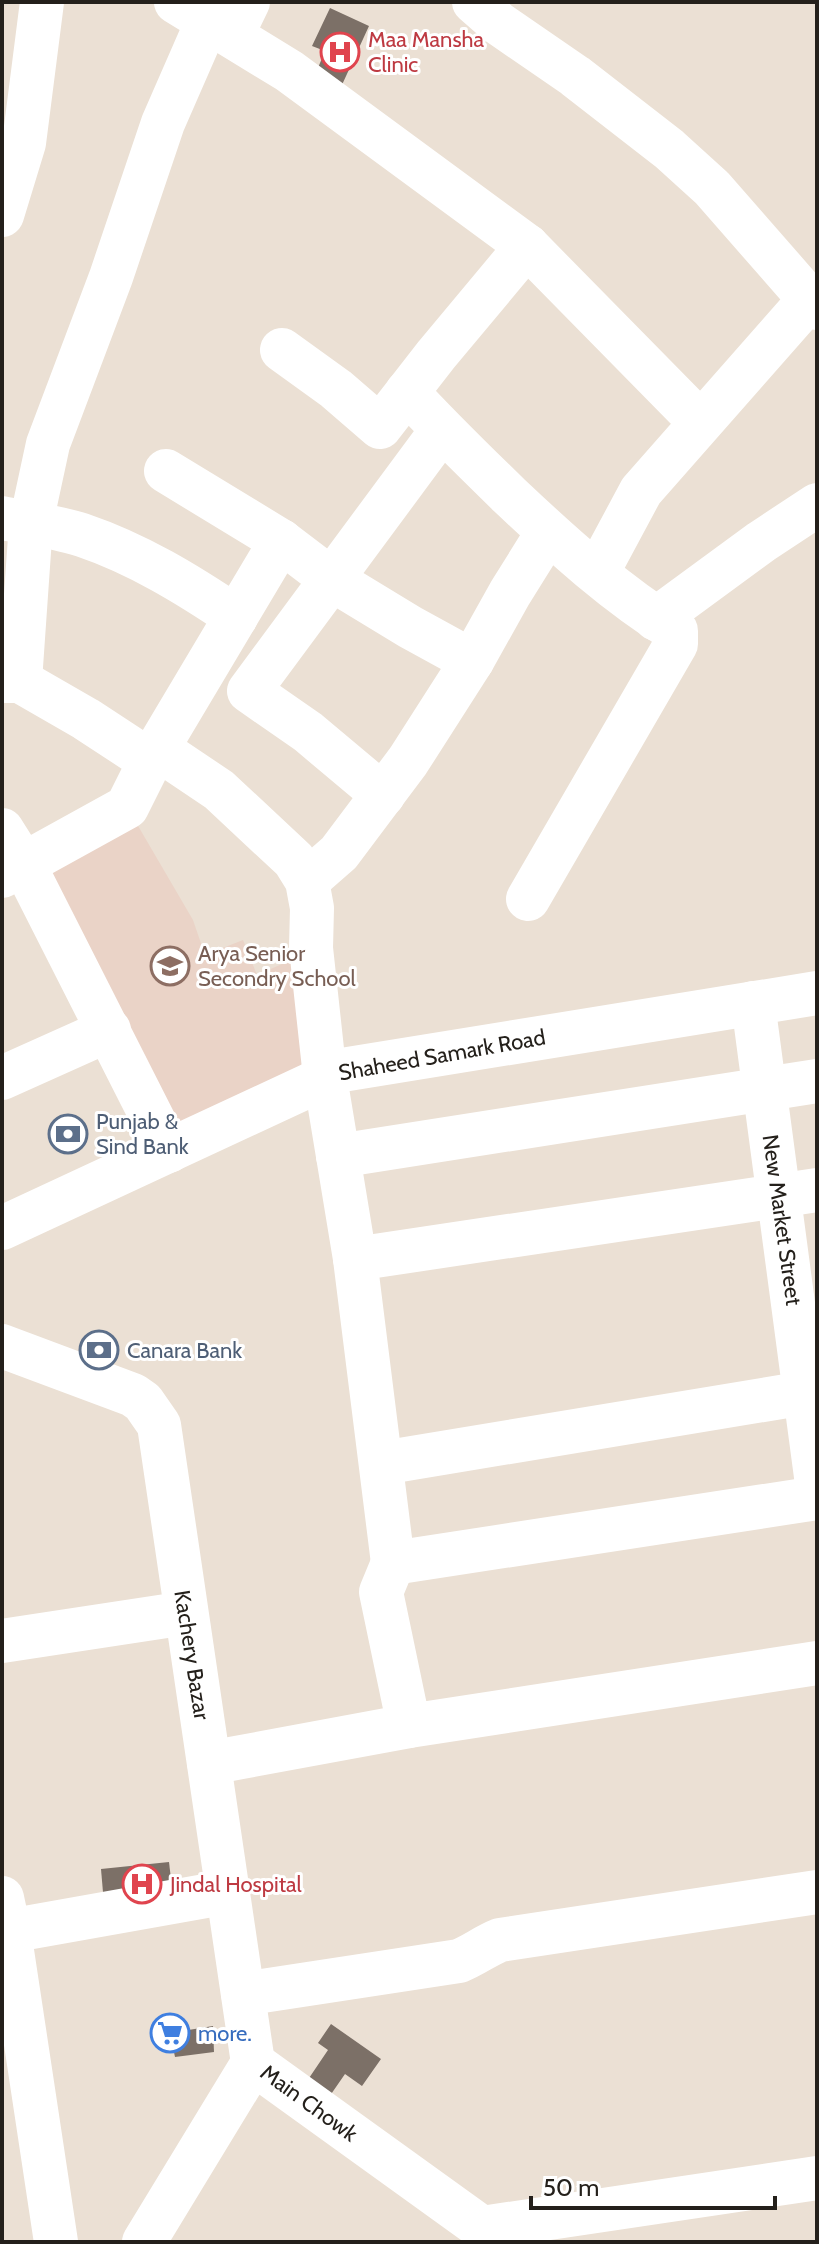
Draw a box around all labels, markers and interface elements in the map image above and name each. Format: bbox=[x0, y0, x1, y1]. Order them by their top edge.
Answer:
place label: Maa Mansha Clinic bbox=[368, 26, 484, 78]
hospital icon: Maa Mansha Clinic bbox=[319, 31, 361, 73]
place label: Arya Senior Secondry School bbox=[198, 940, 357, 992]
school or university icon: Arya Senior Secondry School bbox=[149, 945, 191, 987]
street label: Shaheed Samark Road bbox=[336, 1024, 548, 1086]
place label: Punjab & Sind Bank bbox=[96, 1108, 189, 1160]
bank icon: Punjab & Sind Bank bbox=[47, 1113, 89, 1155]
street label: New Market Street bbox=[757, 1133, 807, 1308]
bank icon: Canara Bank bbox=[78, 1329, 120, 1371]
place label: Canara Bank bbox=[127, 1337, 242, 1364]
street label: Kachery Bazar bbox=[168, 1588, 216, 1722]
hospital icon: Jindal Hospital bbox=[121, 1863, 163, 1905]
place label: Jindal Hospital bbox=[169, 1871, 303, 1898]
supermarket icon: more. bbox=[149, 2012, 191, 2054]
place label: more. bbox=[198, 2020, 252, 2047]
street label: Main Chowk bbox=[255, 2059, 363, 2147]
scale bar bbox=[531, 2160, 775, 2210]
text: 50 m bbox=[543, 2173, 599, 2202]

